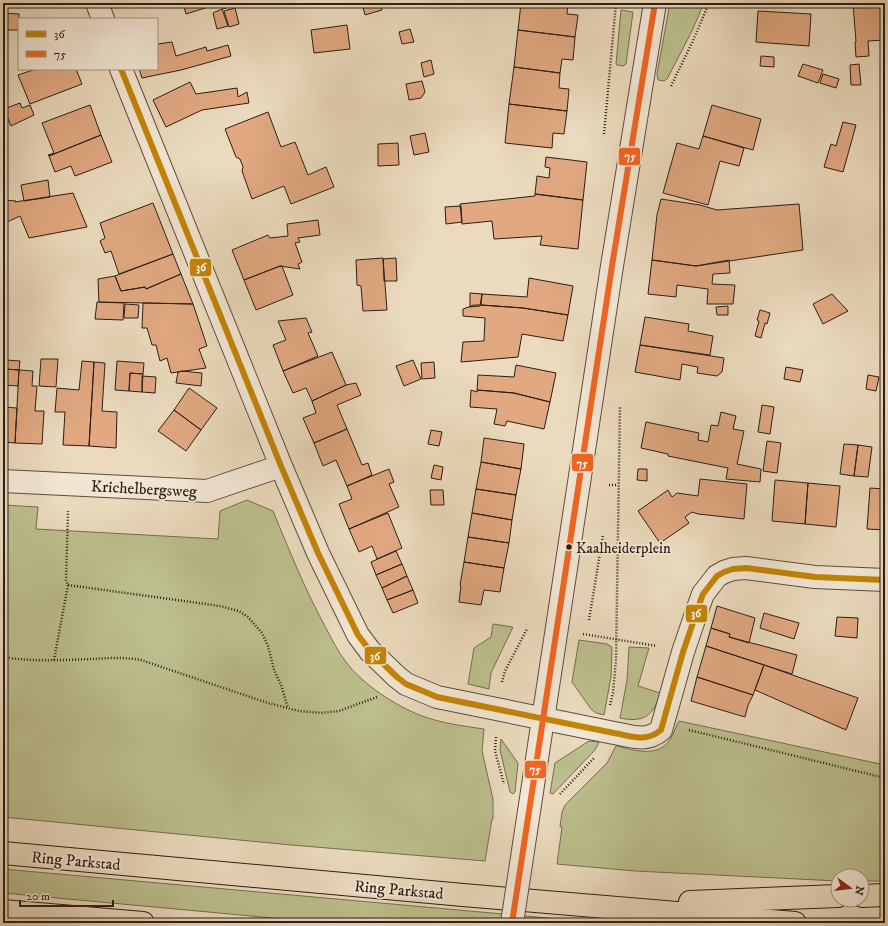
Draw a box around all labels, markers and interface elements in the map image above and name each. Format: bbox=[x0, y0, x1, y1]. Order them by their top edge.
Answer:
legend bbox=[18, 18, 158, 70]
text: 36 bbox=[54, 27, 65, 42]
text: 75 bbox=[54, 47, 66, 62]
line badge: 75 bbox=[618, 147, 641, 166]
text: 75 bbox=[624, 150, 636, 164]
line badge: 36 bbox=[189, 258, 212, 277]
text: 36 bbox=[196, 261, 207, 275]
line badge: 75 bbox=[571, 453, 594, 472]
text: 75 bbox=[576, 457, 588, 471]
street label: Krichelbergsweg bbox=[91, 476, 198, 502]
place label: Kaalheiderplein bbox=[576, 539, 671, 558]
marker: Kaalheiderplein bbox=[564, 542, 574, 552]
line badge: 36 bbox=[685, 604, 708, 623]
text: 36 bbox=[691, 607, 702, 621]
line badge: 36 bbox=[364, 646, 387, 665]
text: 36 bbox=[370, 650, 381, 664]
line badge: 75 bbox=[524, 760, 547, 779]
text: 75 bbox=[529, 763, 541, 777]
street label: Ring Parkstad bbox=[30, 847, 121, 875]
north arrow bbox=[830, 868, 870, 908]
street label: Ring Parkstad bbox=[353, 876, 444, 904]
scale bar bbox=[20, 882, 113, 908]
text: N bbox=[851, 884, 867, 897]
text: 20 m bbox=[26, 889, 50, 904]

